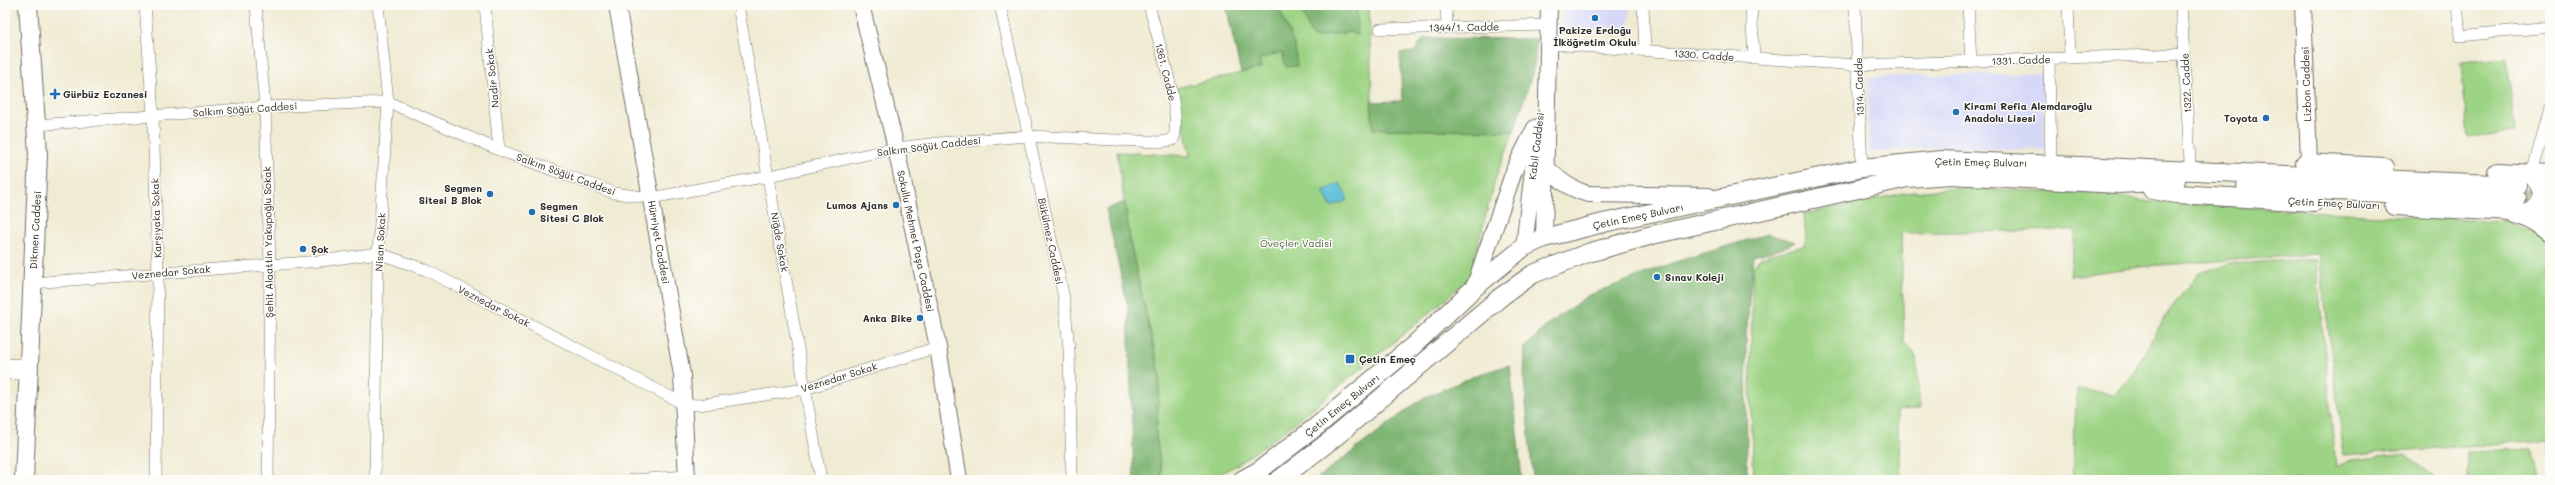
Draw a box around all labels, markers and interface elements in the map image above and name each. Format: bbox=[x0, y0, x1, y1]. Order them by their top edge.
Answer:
marker: Pakize Erdoğu İlköğretim Okulu bbox=[1590, 13, 1600, 23]
street label: 1344/1. Cadde bbox=[1429, 19, 1499, 35]
place label: Pakize Erdoğu İlköğretim Okulu bbox=[1553, 23, 1637, 49]
street label: 1361. Cadde bbox=[1152, 42, 1180, 102]
street label: 1330. Cadde bbox=[1673, 46, 1735, 64]
street label: Lizbon Caddesi bbox=[2298, 46, 2314, 122]
street label: Nadir Sokak bbox=[482, 48, 502, 108]
street label: 1331. Cadde bbox=[1991, 52, 2051, 68]
street label: 1322. Cadde bbox=[2177, 53, 2195, 113]
street label: 1314. Cadde bbox=[1851, 57, 1867, 117]
place label: Gürbüz Eczanesi bbox=[63, 87, 147, 101]
marker: Gürbüz Eczanesi bbox=[50, 89, 60, 99]
street label: Salkım Söğüt Caddesi bbox=[192, 98, 298, 120]
place label: Kirami Refia Alemdaroğlu Anadolu Lisesi bbox=[1964, 99, 2092, 125]
marker: Kirami Refia Alemdaroğlu Anadolu Lisesi bbox=[1951, 107, 1961, 117]
place label: Toyota bbox=[2224, 111, 2258, 125]
street label: Kabil Caddesi bbox=[1525, 112, 1547, 180]
marker: Toyota bbox=[2261, 113, 2271, 123]
street label: Salkım Söğüt Caddesi bbox=[876, 133, 982, 159]
street label: Salkım Söğüt Caddesi bbox=[514, 150, 618, 198]
street label: Çetin Emeç Bulvarı bbox=[1935, 154, 2027, 170]
street label: Şehit Alaattin Yakupoğlu Sokak bbox=[260, 166, 276, 318]
street label: Sokullu Mehmet Paşa Caddesi bbox=[894, 169, 938, 313]
street label: Karşıyaka Sokak bbox=[148, 178, 164, 258]
place label: Segmen Sitesi B Blok bbox=[419, 181, 482, 207]
marker: Segmen Sitesi B Blok bbox=[485, 189, 495, 199]
street label: Dikmen Caddesi bbox=[26, 191, 44, 269]
street label: Çetin Emeç Bulvarı bbox=[2288, 194, 2380, 212]
street label: Bükülmez Caddesi bbox=[1035, 196, 1067, 286]
place label: Lumos Ajans bbox=[826, 198, 888, 212]
place label: Segmen Sitesi C Blok bbox=[540, 199, 604, 225]
street label: Hürriyet Caddesi bbox=[645, 199, 673, 285]
marker: Lumos Ajans bbox=[891, 200, 901, 210]
street label: Çetin Emeç Bulvarı bbox=[1591, 200, 1685, 232]
marker: Segmen Sitesi C Blok bbox=[527, 207, 537, 217]
street label: Niğde Sokak bbox=[768, 211, 792, 273]
street label: Nisan Sokak bbox=[371, 212, 389, 272]
park label: Öveçler Vadisi bbox=[1260, 236, 1332, 250]
place label: Şok bbox=[311, 242, 329, 256]
marker: Şok bbox=[298, 244, 308, 254]
street label: Veznedar Sokak bbox=[131, 262, 211, 282]
place label: Sınav Koleji bbox=[1665, 270, 1724, 284]
marker: Sınav Koleji bbox=[1652, 272, 1662, 282]
street label: Veznedar Sokak bbox=[456, 282, 532, 330]
place label: Anka Bike bbox=[863, 311, 912, 325]
marker: Anka Bike bbox=[915, 313, 925, 323]
place label: Çetin Emeç bbox=[1359, 352, 1416, 366]
marker: Çetin Emeç bbox=[1344, 353, 1356, 365]
street label: Veznedar Sokak bbox=[799, 359, 879, 395]
street label: Çetin Emeç Bulvarı bbox=[1302, 370, 1382, 440]

